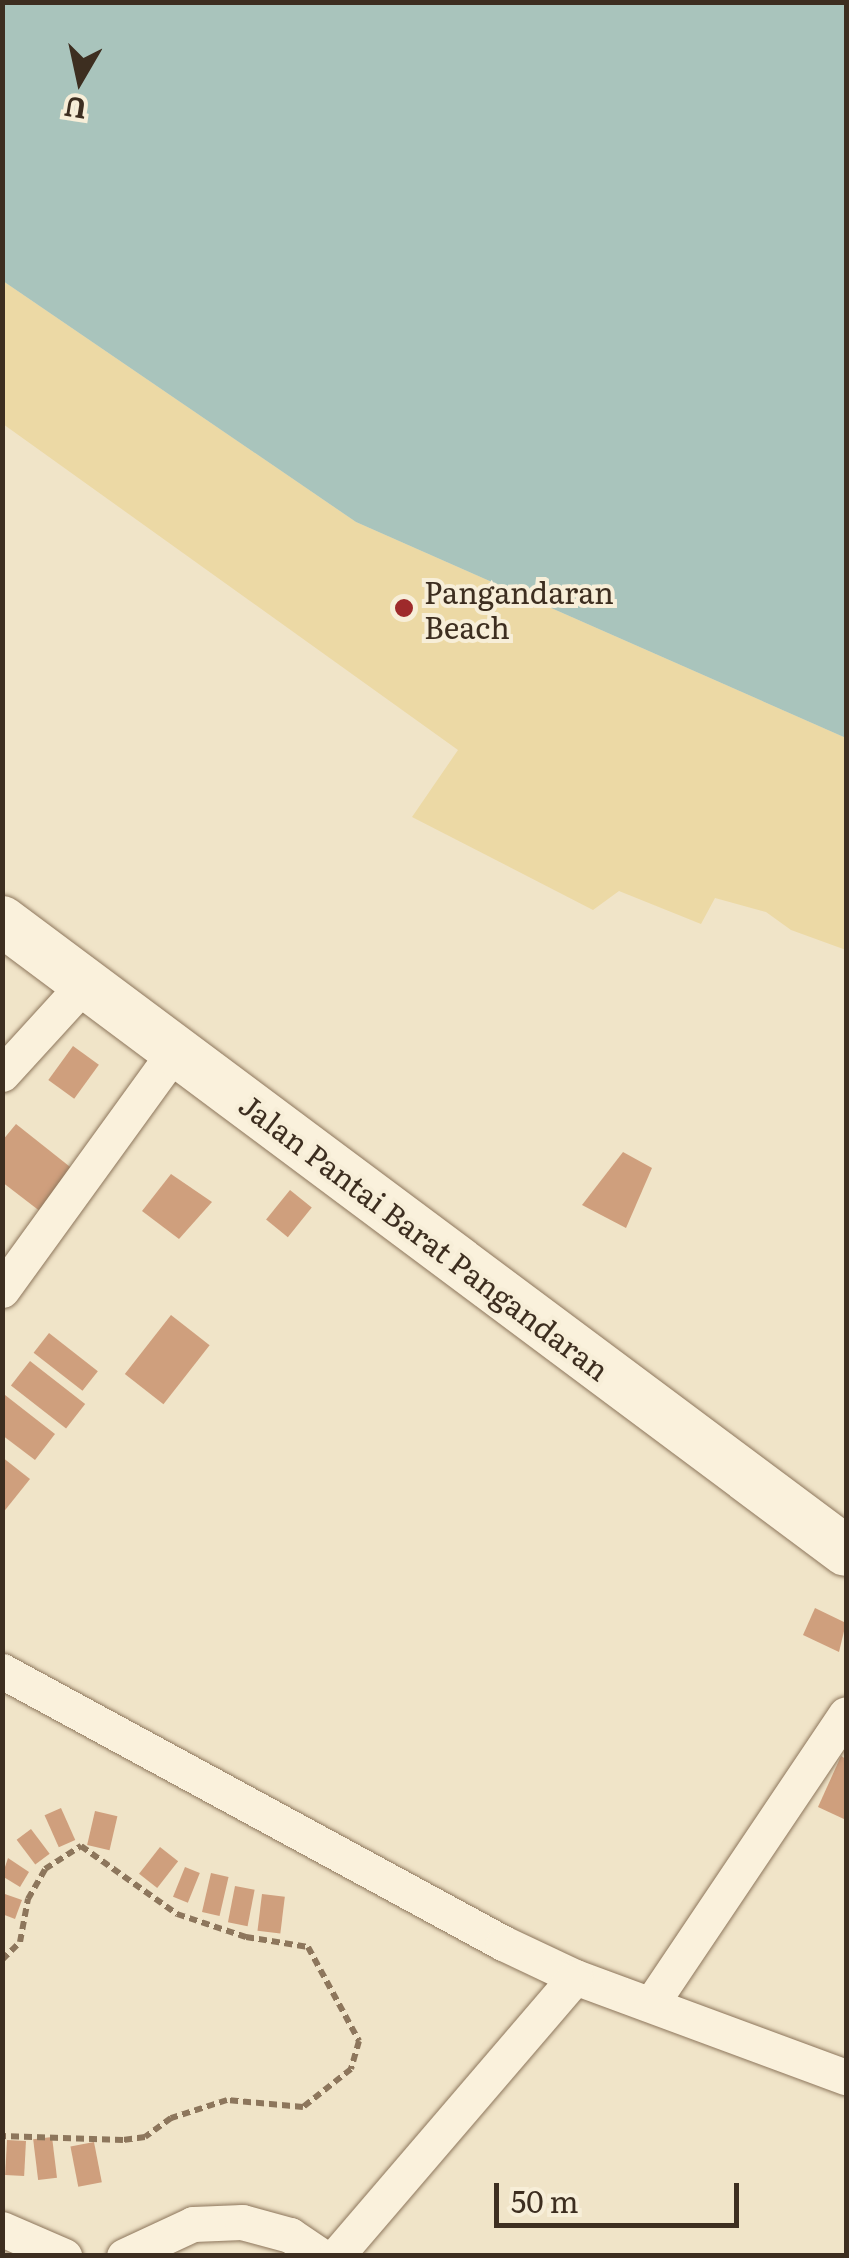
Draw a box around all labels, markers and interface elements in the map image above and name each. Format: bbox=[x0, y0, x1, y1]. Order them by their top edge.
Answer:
north arrow bbox=[30, 30, 130, 130]
text: U bbox=[61, 87, 89, 132]
place label: Pangandaran Beach bbox=[424, 573, 614, 644]
marker: Pangandaran Beach bbox=[393, 597, 415, 619]
street label: Jalan Pantai Barat Pangandaran bbox=[233, 1085, 617, 1387]
scale bar bbox=[499, 2163, 744, 2225]
text: 50 m bbox=[511, 2178, 579, 2222]

